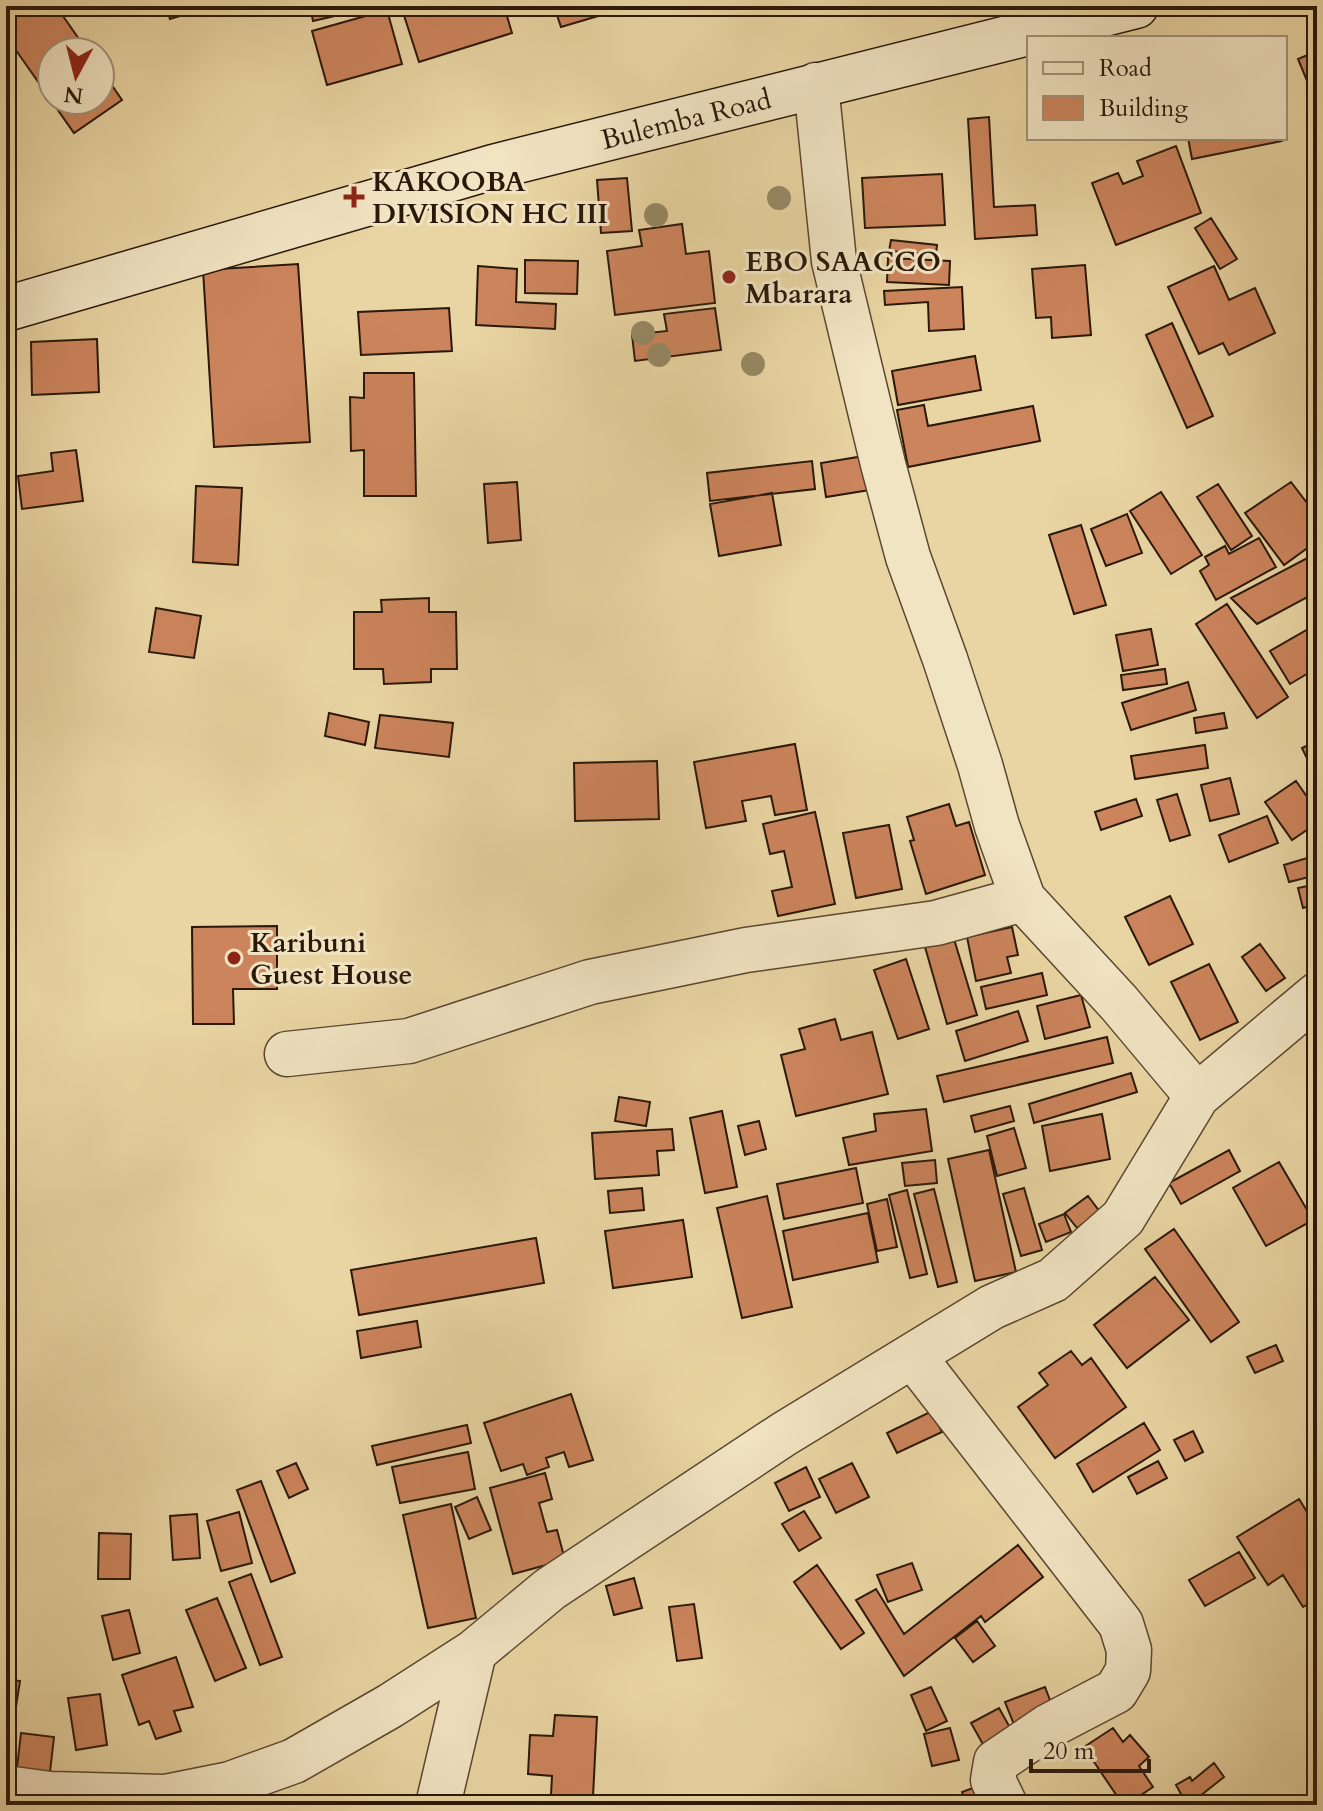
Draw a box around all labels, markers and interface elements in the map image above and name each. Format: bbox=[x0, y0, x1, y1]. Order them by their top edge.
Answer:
north arrow bbox=[36, 36, 116, 116]
legend bbox=[1027, 36, 1287, 140]
text: Road bbox=[1099, 52, 1152, 85]
text: N bbox=[62, 79, 85, 111]
street label: Bulemba Road bbox=[597, 80, 775, 159]
text: Building bbox=[1099, 92, 1189, 125]
place label: KAKOOBA DIVISION HC III bbox=[372, 163, 608, 233]
marker: KAKOOBA DIVISION HC III bbox=[343, 186, 365, 208]
place label: EBO SAACCO Mbarara bbox=[745, 243, 941, 313]
marker: EBO SAACCO Mbarara bbox=[720, 268, 738, 286]
place label: Karibuni Guest House bbox=[250, 924, 412, 994]
marker: Karibuni Guest House bbox=[225, 949, 243, 967]
scale bar bbox=[1031, 1723, 1149, 1773]
text: 20 m bbox=[1043, 1735, 1095, 1768]

